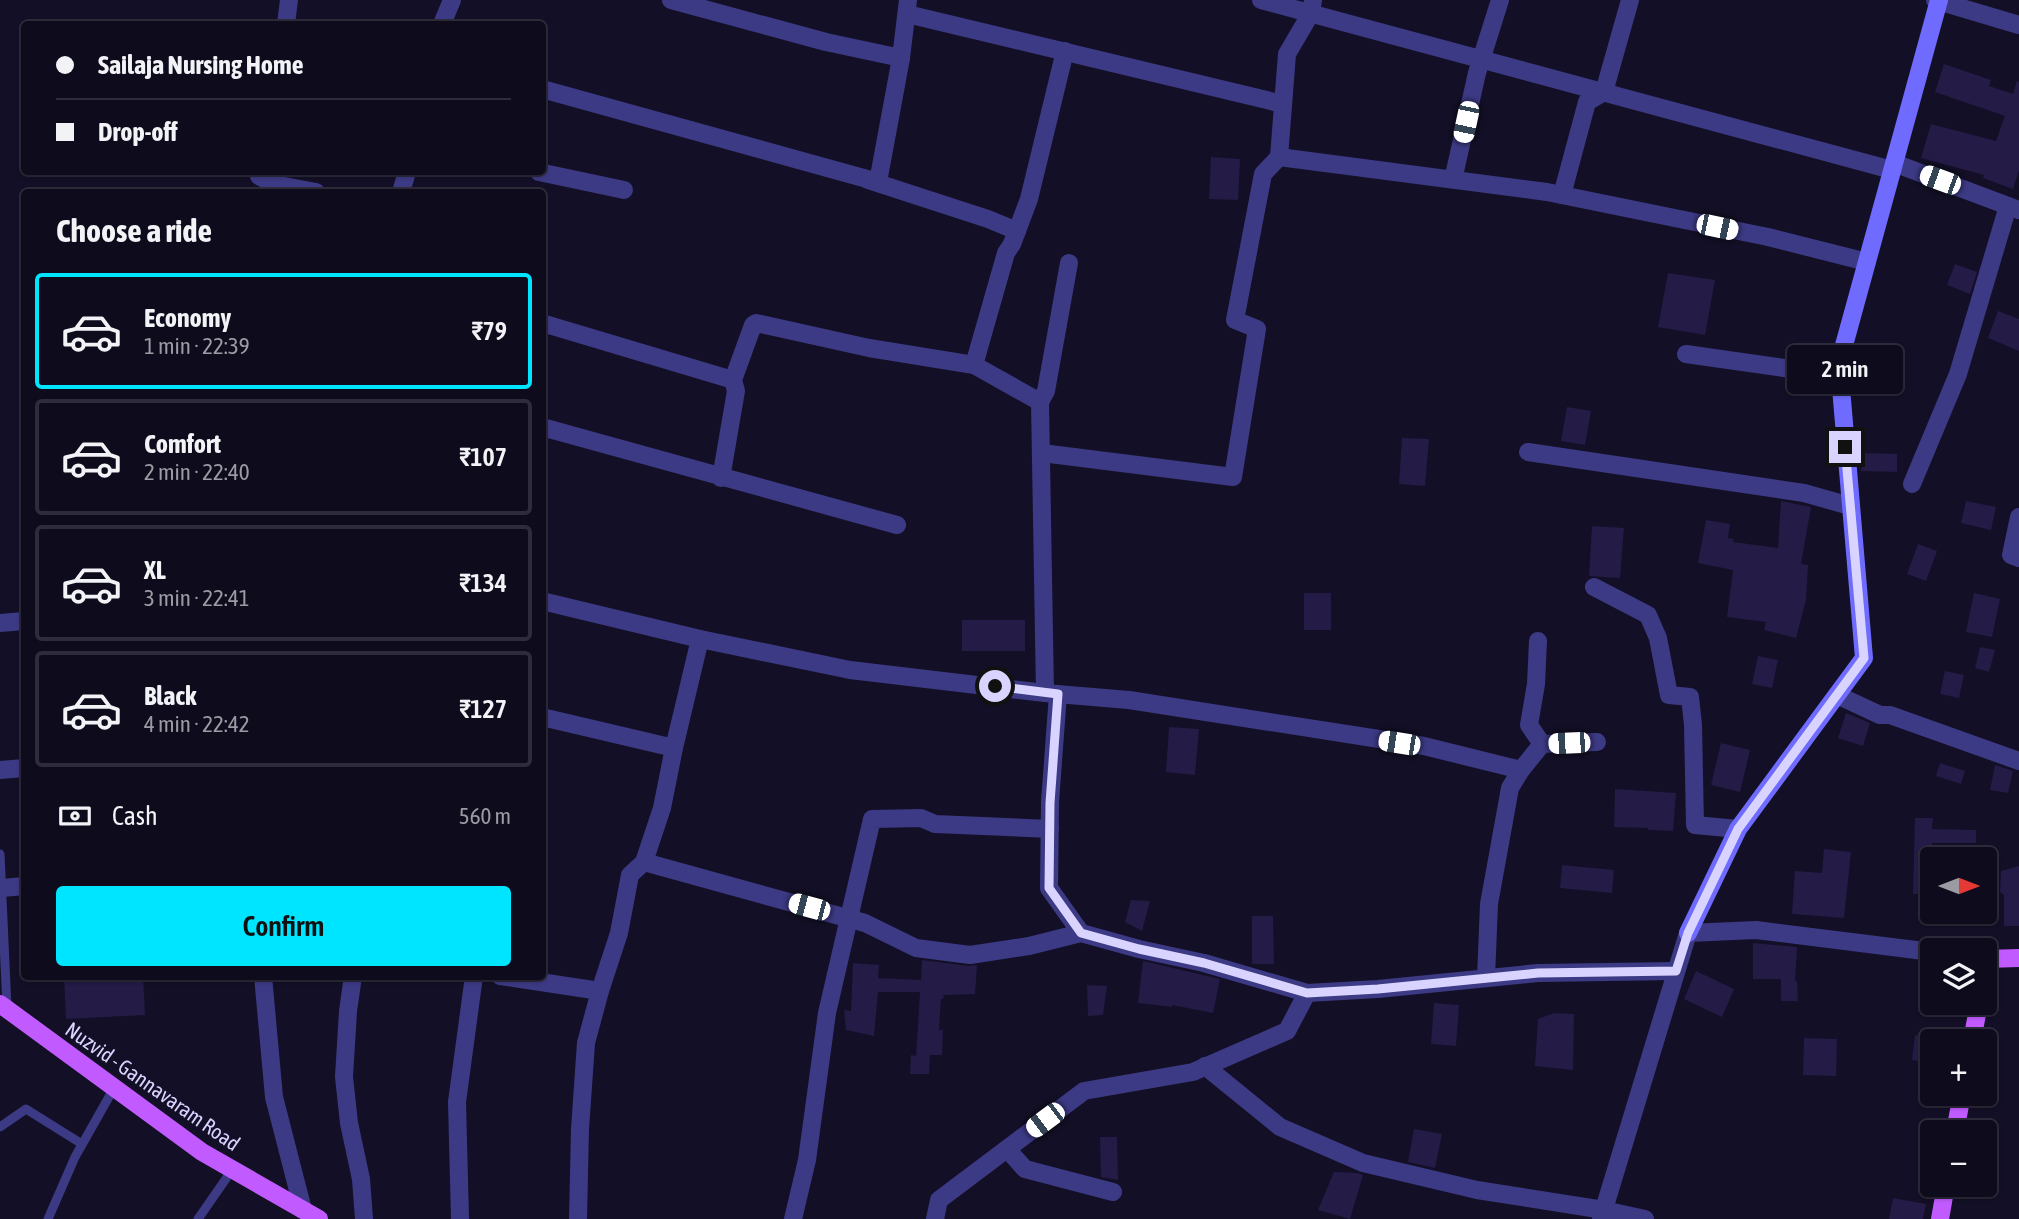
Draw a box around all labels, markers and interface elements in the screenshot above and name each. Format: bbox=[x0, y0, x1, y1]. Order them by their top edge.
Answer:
text: Sailaja Nursing Home bbox=[98, 50, 304, 80]
car bbox=[1452, 99, 1481, 145]
text: Drop-off bbox=[98, 117, 178, 147]
car bbox=[1917, 163, 1964, 197]
text: Choose a ride bbox=[56, 212, 212, 249]
car bbox=[1695, 212, 1740, 242]
icon: car bbox=[60, 300, 123, 363]
text: Economy bbox=[144, 303, 231, 333]
text: ₹79 bbox=[471, 316, 507, 346]
text: 1 min · 22:39 bbox=[144, 333, 250, 359]
callout: 2 min bbox=[1787, 346, 1903, 394]
text: 2 min bbox=[1822, 356, 1868, 382]
icon: car bbox=[60, 426, 123, 489]
text: Comfort bbox=[144, 429, 221, 459]
route end bbox=[1829, 431, 1861, 463]
text: ₹107 bbox=[459, 442, 507, 472]
text: 2 min · 22:40 bbox=[144, 459, 250, 485]
icon: car bbox=[60, 552, 123, 615]
text: XL bbox=[144, 555, 166, 585]
text: ₹134 bbox=[459, 568, 507, 598]
text: 3 min · 22:41 bbox=[144, 585, 250, 611]
route start bbox=[979, 670, 1011, 702]
icon: car bbox=[60, 678, 123, 741]
text: Black bbox=[144, 681, 196, 711]
text: ₹127 bbox=[459, 694, 507, 724]
text: 4 min · 22:42 bbox=[144, 711, 250, 737]
car bbox=[1377, 729, 1422, 757]
car bbox=[1548, 732, 1591, 754]
icon: cash bbox=[56, 797, 94, 835]
text: Cash bbox=[112, 801, 158, 831]
text: 560 m bbox=[459, 803, 511, 829]
north arrow bbox=[1920, 847, 1997, 924]
map controls bbox=[1920, 847, 1997, 1197]
button: Confirm bbox=[56, 886, 511, 966]
car bbox=[786, 891, 833, 923]
button: layers bbox=[1920, 938, 1997, 1015]
street label: Nuzvid - Gannavaram Road bbox=[61, 1017, 245, 1155]
button: + bbox=[1920, 1029, 1997, 1106]
car bbox=[1022, 1099, 1069, 1141]
button: − bbox=[1920, 1120, 1997, 1197]

